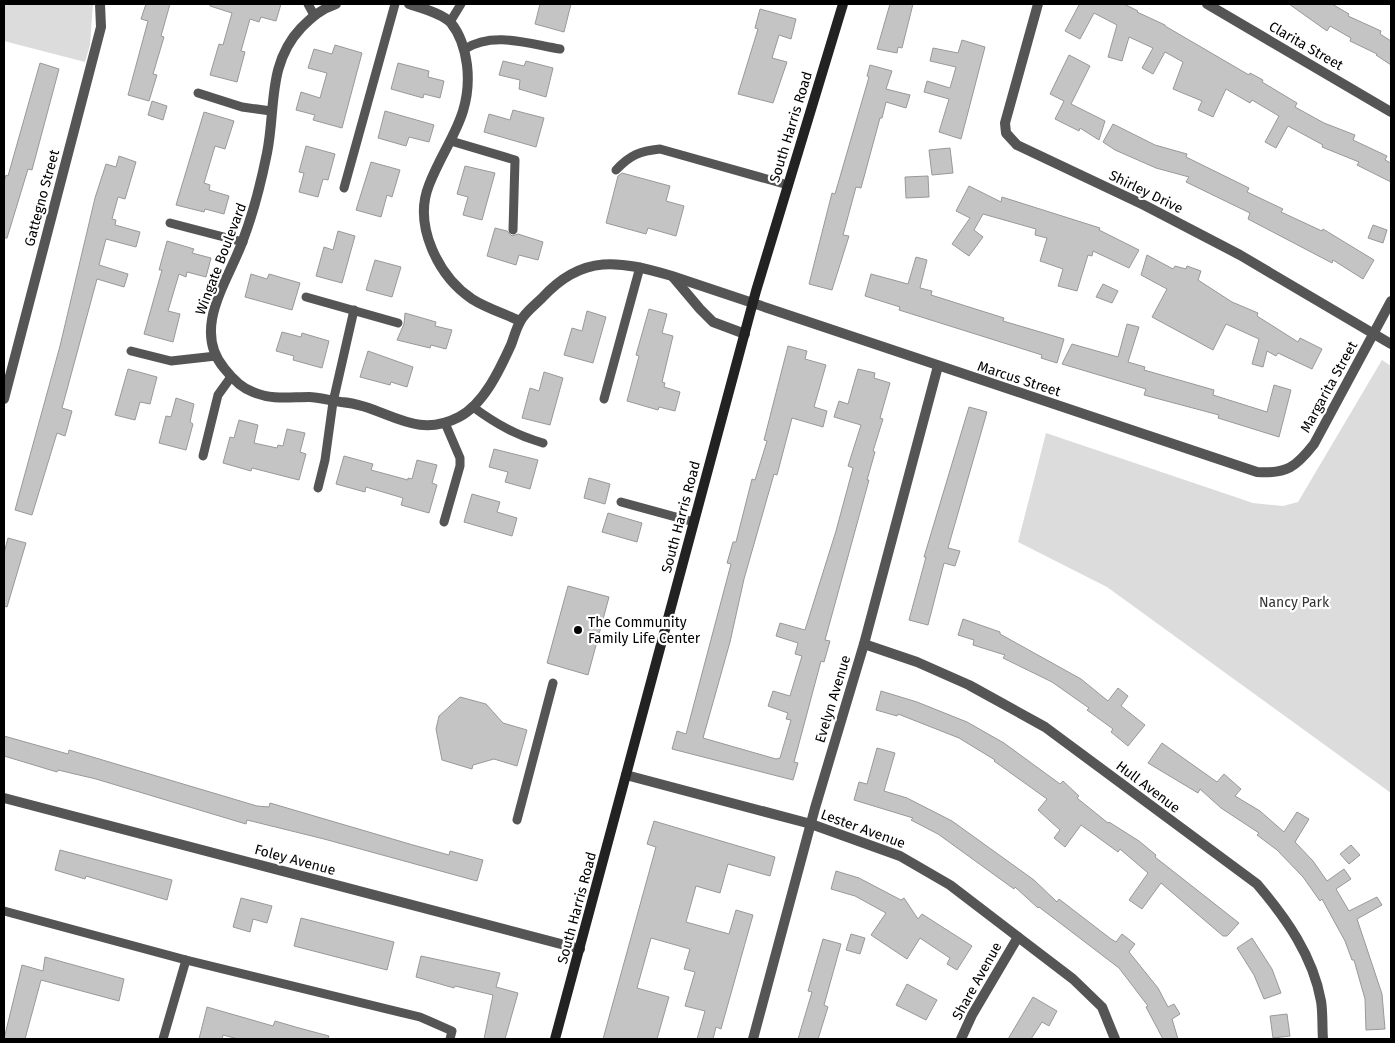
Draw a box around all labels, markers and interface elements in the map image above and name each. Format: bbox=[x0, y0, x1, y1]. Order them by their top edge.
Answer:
street label: Clarita Street bbox=[1266, 18, 1347, 75]
street label: South Harris Road bbox=[766, 69, 816, 185]
street label: Gattegno Street bbox=[21, 147, 63, 248]
street label: Shirley Drive bbox=[1106, 167, 1186, 217]
street label: Wingate Boulevard bbox=[192, 201, 250, 317]
street label: Margarita Street bbox=[1297, 337, 1362, 436]
street label: Marcus Street bbox=[975, 358, 1064, 401]
street label: South Harris Road bbox=[658, 459, 704, 575]
park label: Nancy Park bbox=[1259, 594, 1330, 611]
place label: The Community Family Life Center bbox=[588, 614, 701, 647]
marker: The Community Family Life Center bbox=[572, 624, 584, 636]
street label: Evelyn Avenue bbox=[812, 653, 854, 745]
street label: Hull Avenue bbox=[1113, 757, 1183, 817]
street label: Lester Avenue bbox=[818, 806, 908, 852]
street label: Foley Avenue bbox=[253, 841, 337, 879]
street label: South Harris Road bbox=[554, 850, 600, 966]
street label: Share Avenue bbox=[949, 939, 1005, 1023]

